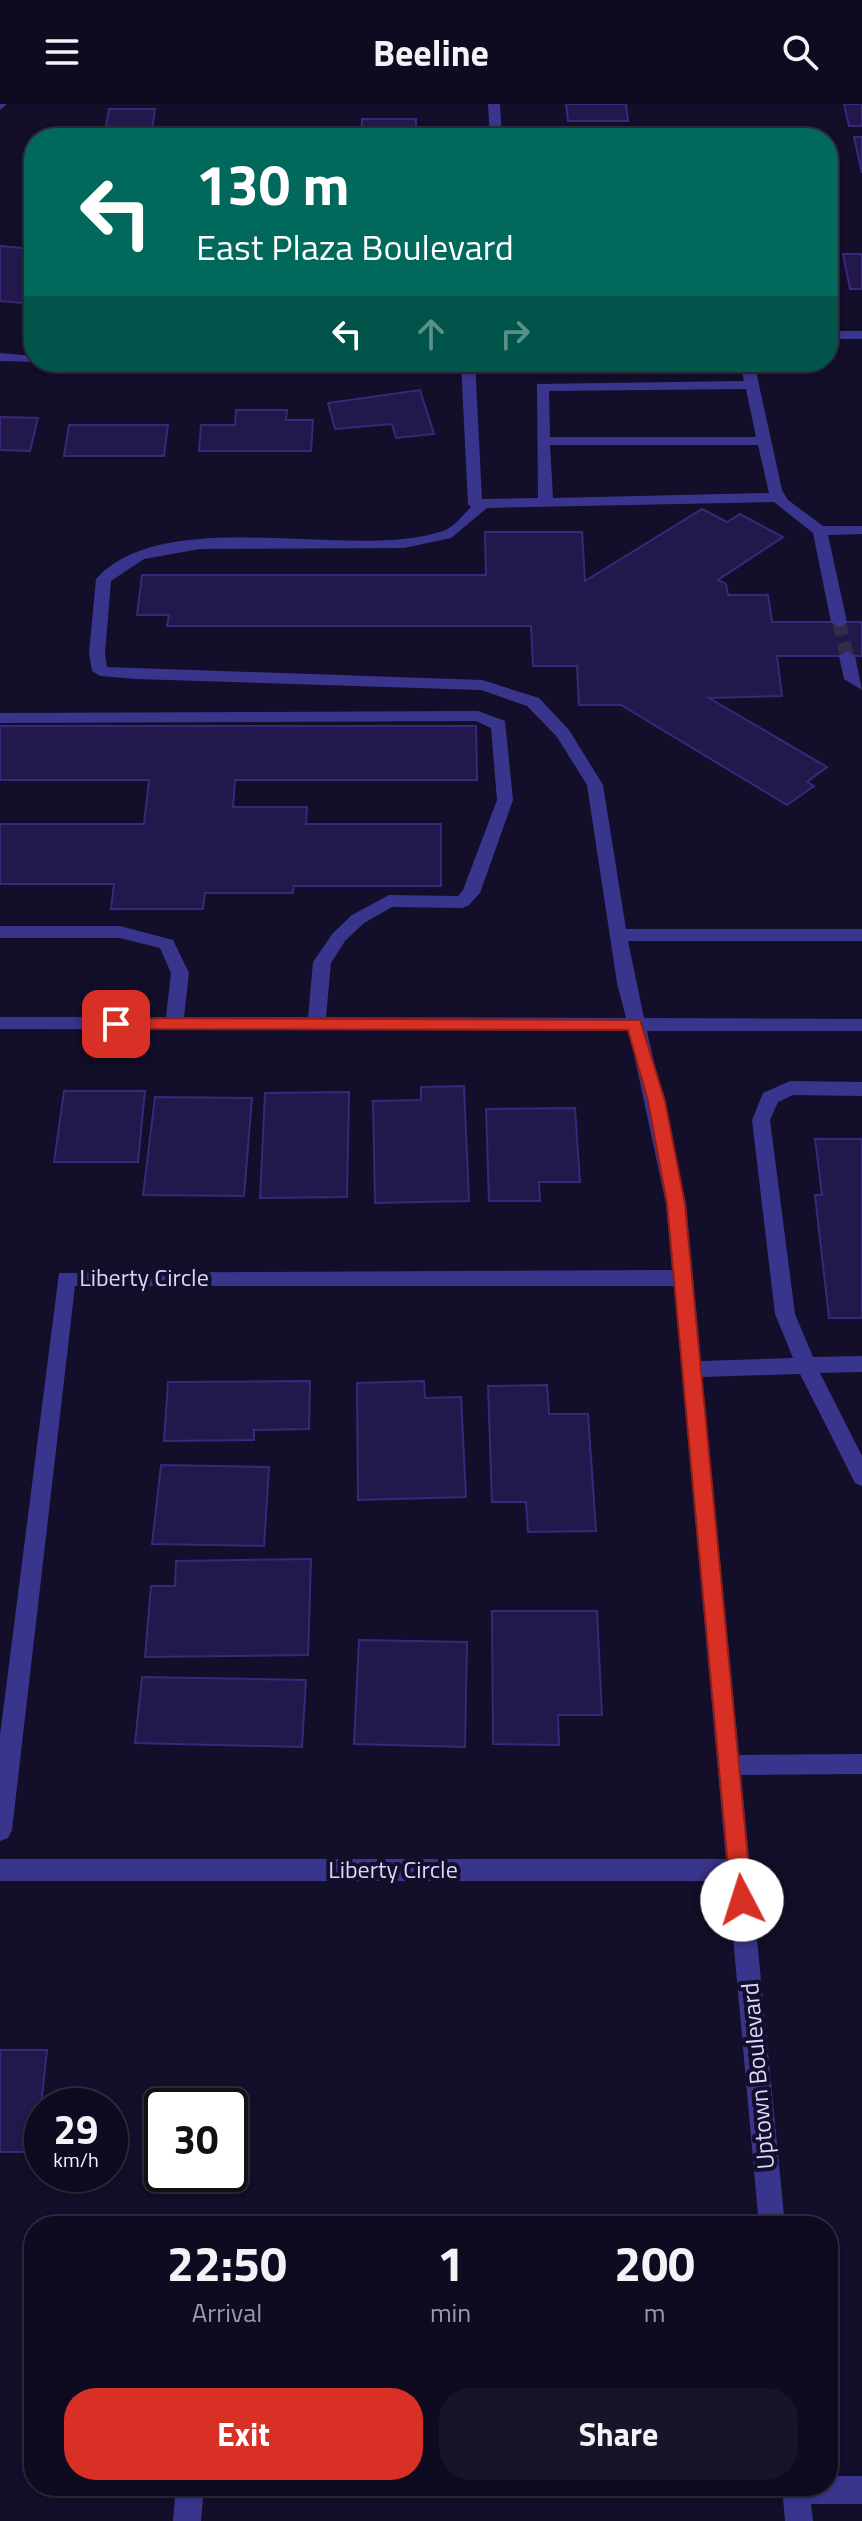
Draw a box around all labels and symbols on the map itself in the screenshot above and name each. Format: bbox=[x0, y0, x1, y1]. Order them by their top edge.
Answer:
pin bbox=[82, 990, 150, 1058]
street label: Liberty Circle bbox=[79, 1259, 209, 1295]
street label: Liberty Circle bbox=[328, 1851, 458, 1887]
position arrow bbox=[700, 1858, 784, 1942]
street label: Uptown Boulevard bbox=[731, 1981, 783, 2171]
speed limit sign: 30 bbox=[144, 2088, 248, 2192]

